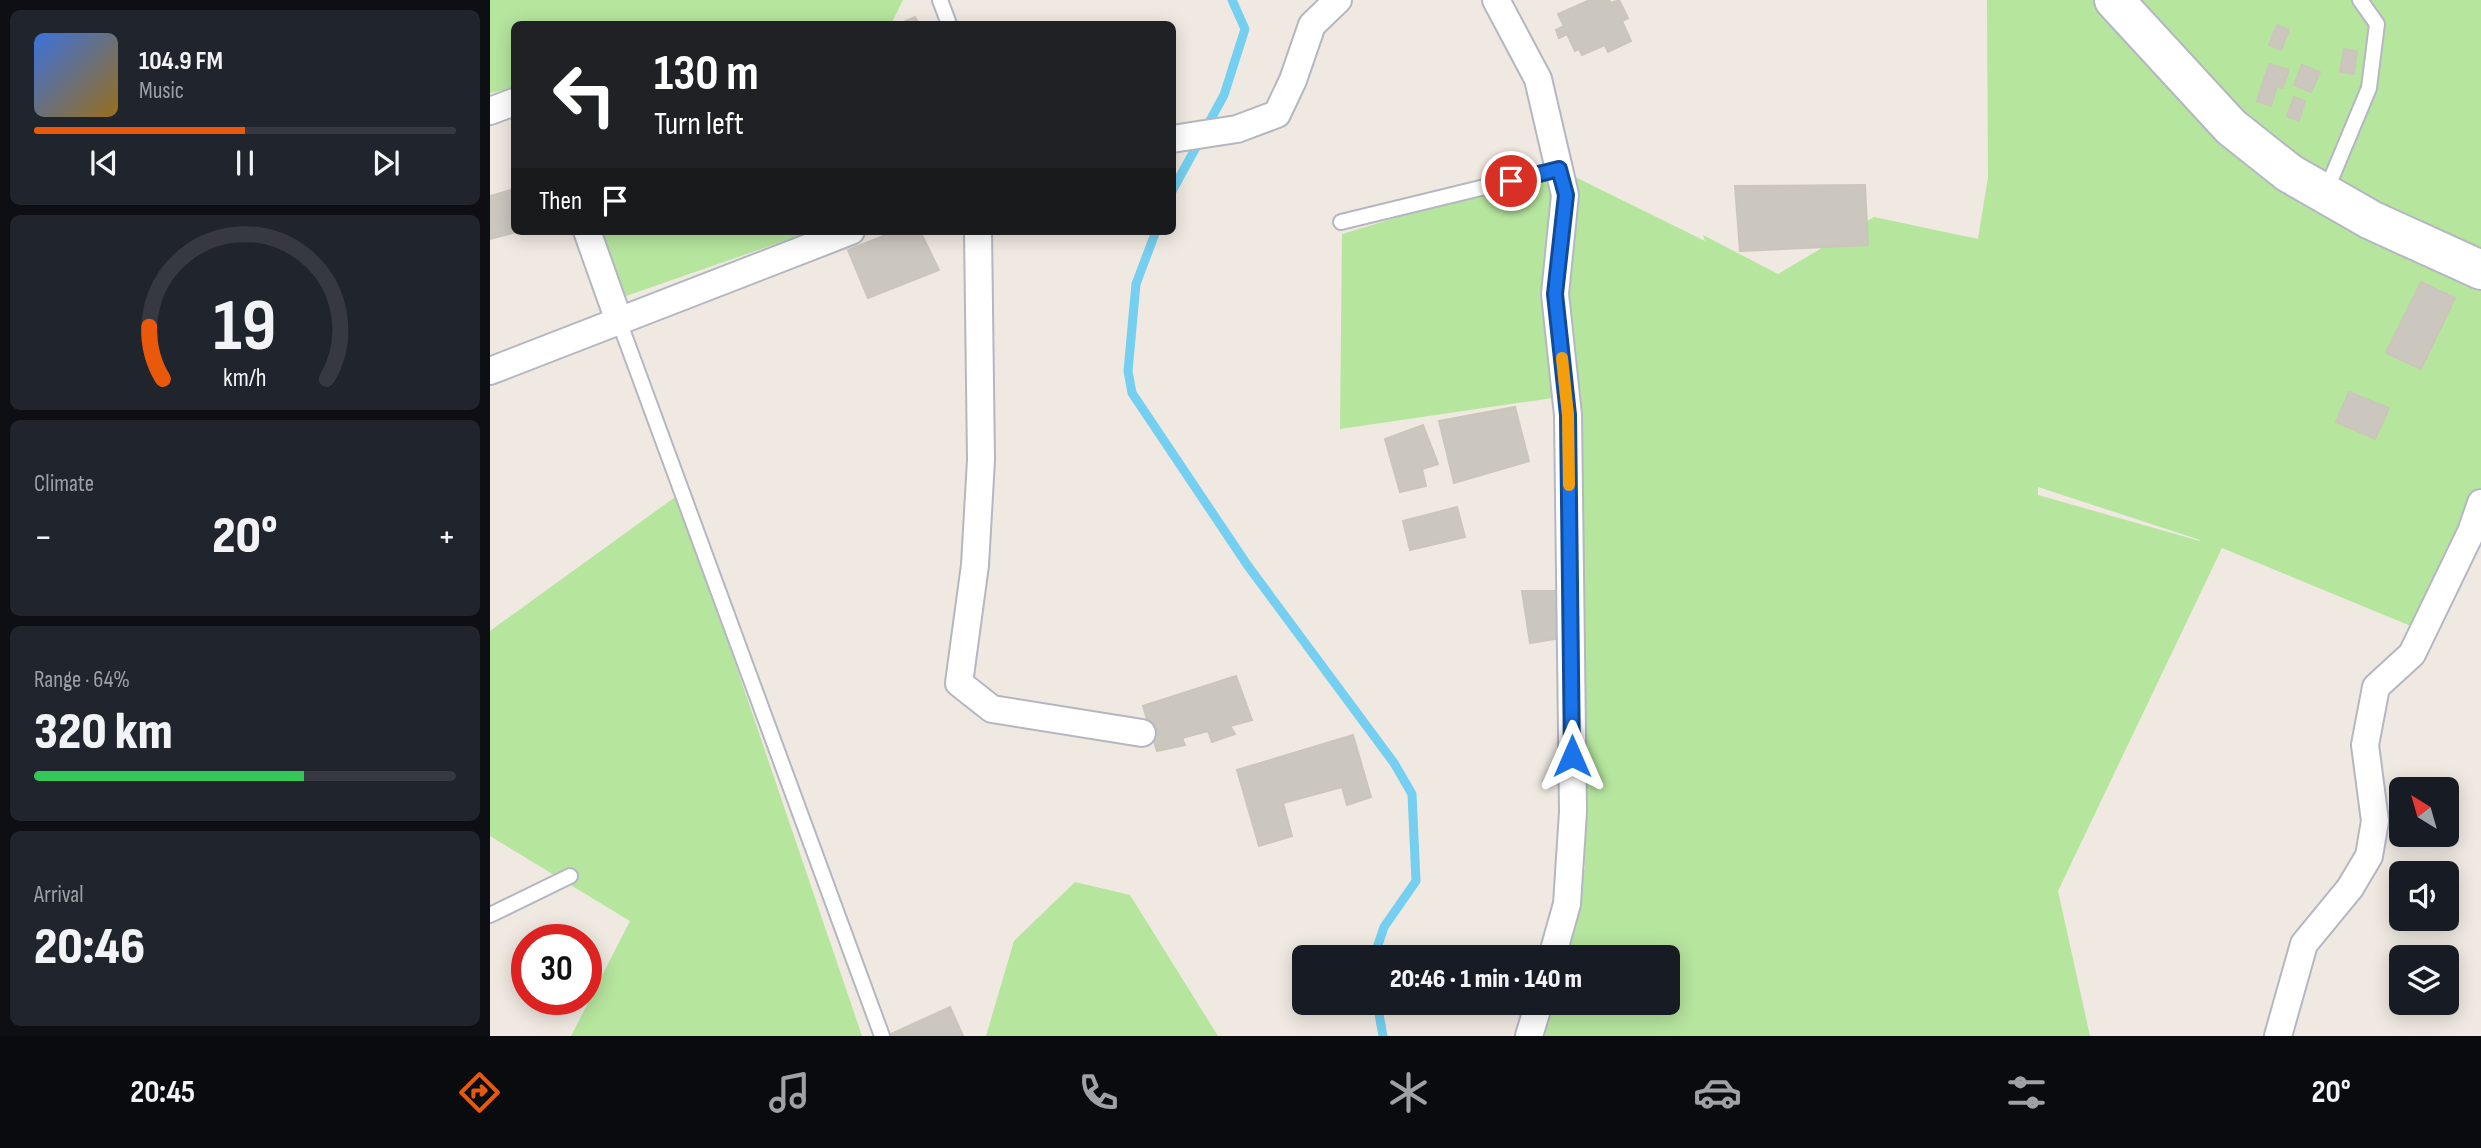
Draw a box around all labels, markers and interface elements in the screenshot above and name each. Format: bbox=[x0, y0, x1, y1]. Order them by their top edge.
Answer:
text: 130 m bbox=[654, 45, 759, 104]
text: 104.9 FM bbox=[139, 46, 223, 77]
icon: left bbox=[539, 49, 630, 140]
text: Music bbox=[139, 77, 184, 105]
text: Turn left bbox=[654, 105, 744, 144]
icon: previous bbox=[85, 144, 123, 182]
icon: pause bbox=[226, 144, 264, 182]
icon: next bbox=[367, 144, 405, 182]
pin bbox=[1481, 151, 1541, 211]
icon: arrive bbox=[1492, 162, 1530, 200]
icon: arrive bbox=[596, 182, 634, 220]
text: Then bbox=[539, 186, 582, 217]
text: 19 bbox=[213, 283, 277, 371]
text: km/h bbox=[223, 363, 267, 394]
text: Climate bbox=[34, 470, 94, 498]
text: 20° bbox=[212, 505, 278, 568]
text: − bbox=[34, 515, 53, 560]
text: + bbox=[437, 515, 456, 560]
text: Range · 64% bbox=[34, 666, 130, 694]
text: 320 km bbox=[34, 701, 173, 764]
position arrow bbox=[1535, 719, 1609, 793]
north arrow bbox=[2389, 777, 2459, 847]
map controls bbox=[2389, 777, 2459, 1015]
button: sound bbox=[2389, 861, 2459, 931]
text: Arrival bbox=[34, 881, 83, 909]
text: 20:46 bbox=[34, 916, 145, 979]
speed limit sign: 30 bbox=[511, 924, 602, 1015]
button: layers bbox=[2389, 945, 2459, 1015]
text: 20:46 · 1 min · 140 m bbox=[1390, 964, 1582, 995]
icon: directions bbox=[455, 1068, 504, 1117]
icon: music bbox=[765, 1068, 814, 1117]
icon: phone bbox=[1074, 1068, 1123, 1117]
icon: climate bbox=[1384, 1068, 1433, 1117]
icon: car bbox=[1693, 1068, 1742, 1117]
icon: filters bbox=[2002, 1068, 2051, 1117]
text: 20:45 bbox=[130, 1073, 195, 1112]
text: 20° bbox=[2312, 1073, 2351, 1112]

